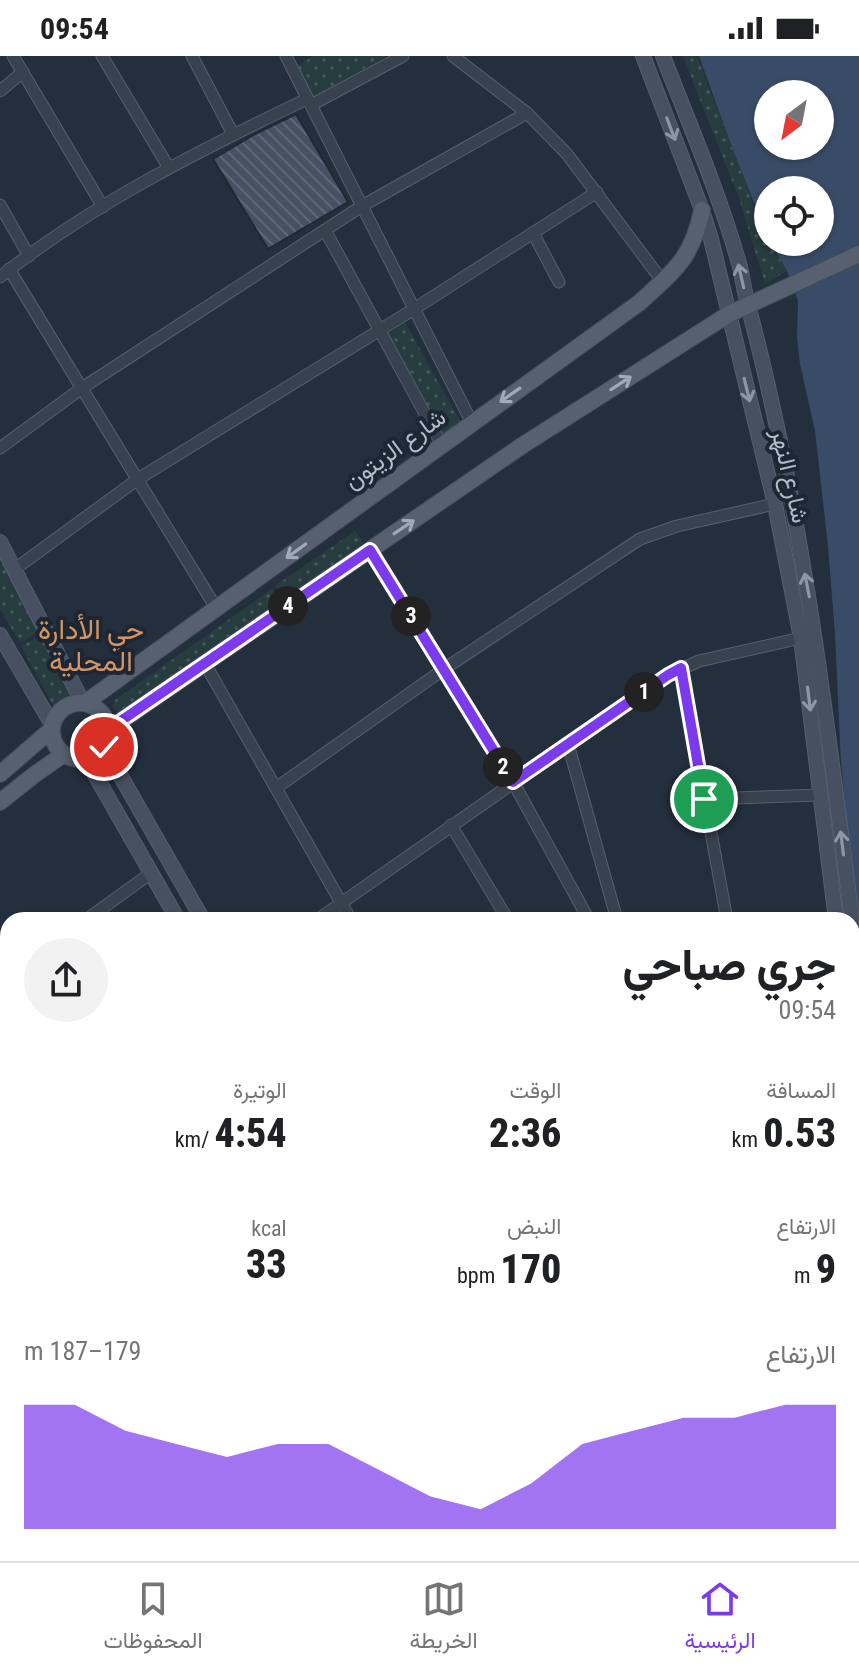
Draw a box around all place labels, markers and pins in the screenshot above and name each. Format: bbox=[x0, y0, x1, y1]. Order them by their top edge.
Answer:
pin: 4 bbox=[268, 586, 308, 626]
pin: 3 bbox=[391, 596, 431, 636]
pin: 1 bbox=[624, 672, 664, 712]
pin bbox=[70, 713, 138, 781]
pin: 2 bbox=[483, 747, 523, 787]
pin bbox=[670, 765, 738, 833]

